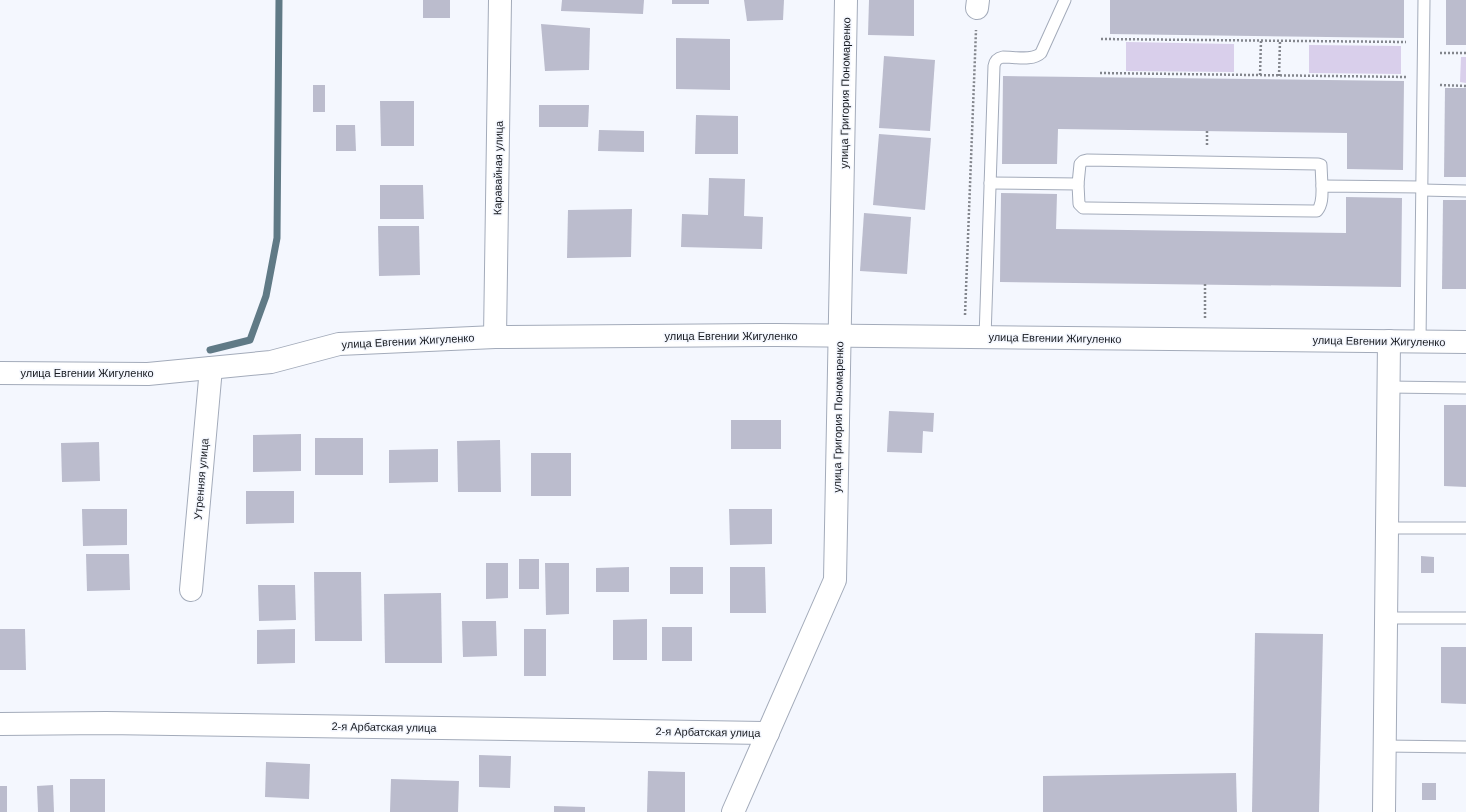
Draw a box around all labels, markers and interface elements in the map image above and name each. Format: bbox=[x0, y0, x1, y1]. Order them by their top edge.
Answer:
street label: улица Григория Пономаренко bbox=[838, 17, 852, 169]
street label: Каравайная улица bbox=[491, 120, 505, 215]
street label: улица Евгении Жигуленко bbox=[664, 330, 798, 342]
street label: улица Евгении Жигуленко bbox=[988, 331, 1122, 345]
street label: улица Евгении Жигуленко bbox=[341, 332, 475, 350]
street label: улица Евгении Жигуленко bbox=[1312, 334, 1446, 348]
street label: улица Григория Пономаренко bbox=[831, 341, 845, 493]
street label: улица Евгении Жигуленко bbox=[20, 367, 154, 379]
street label: Утренняя улица bbox=[191, 437, 211, 520]
street label: 2-я Арбатская улица bbox=[331, 720, 437, 734]
street label: 2-я Арбатская улица bbox=[655, 725, 761, 739]

